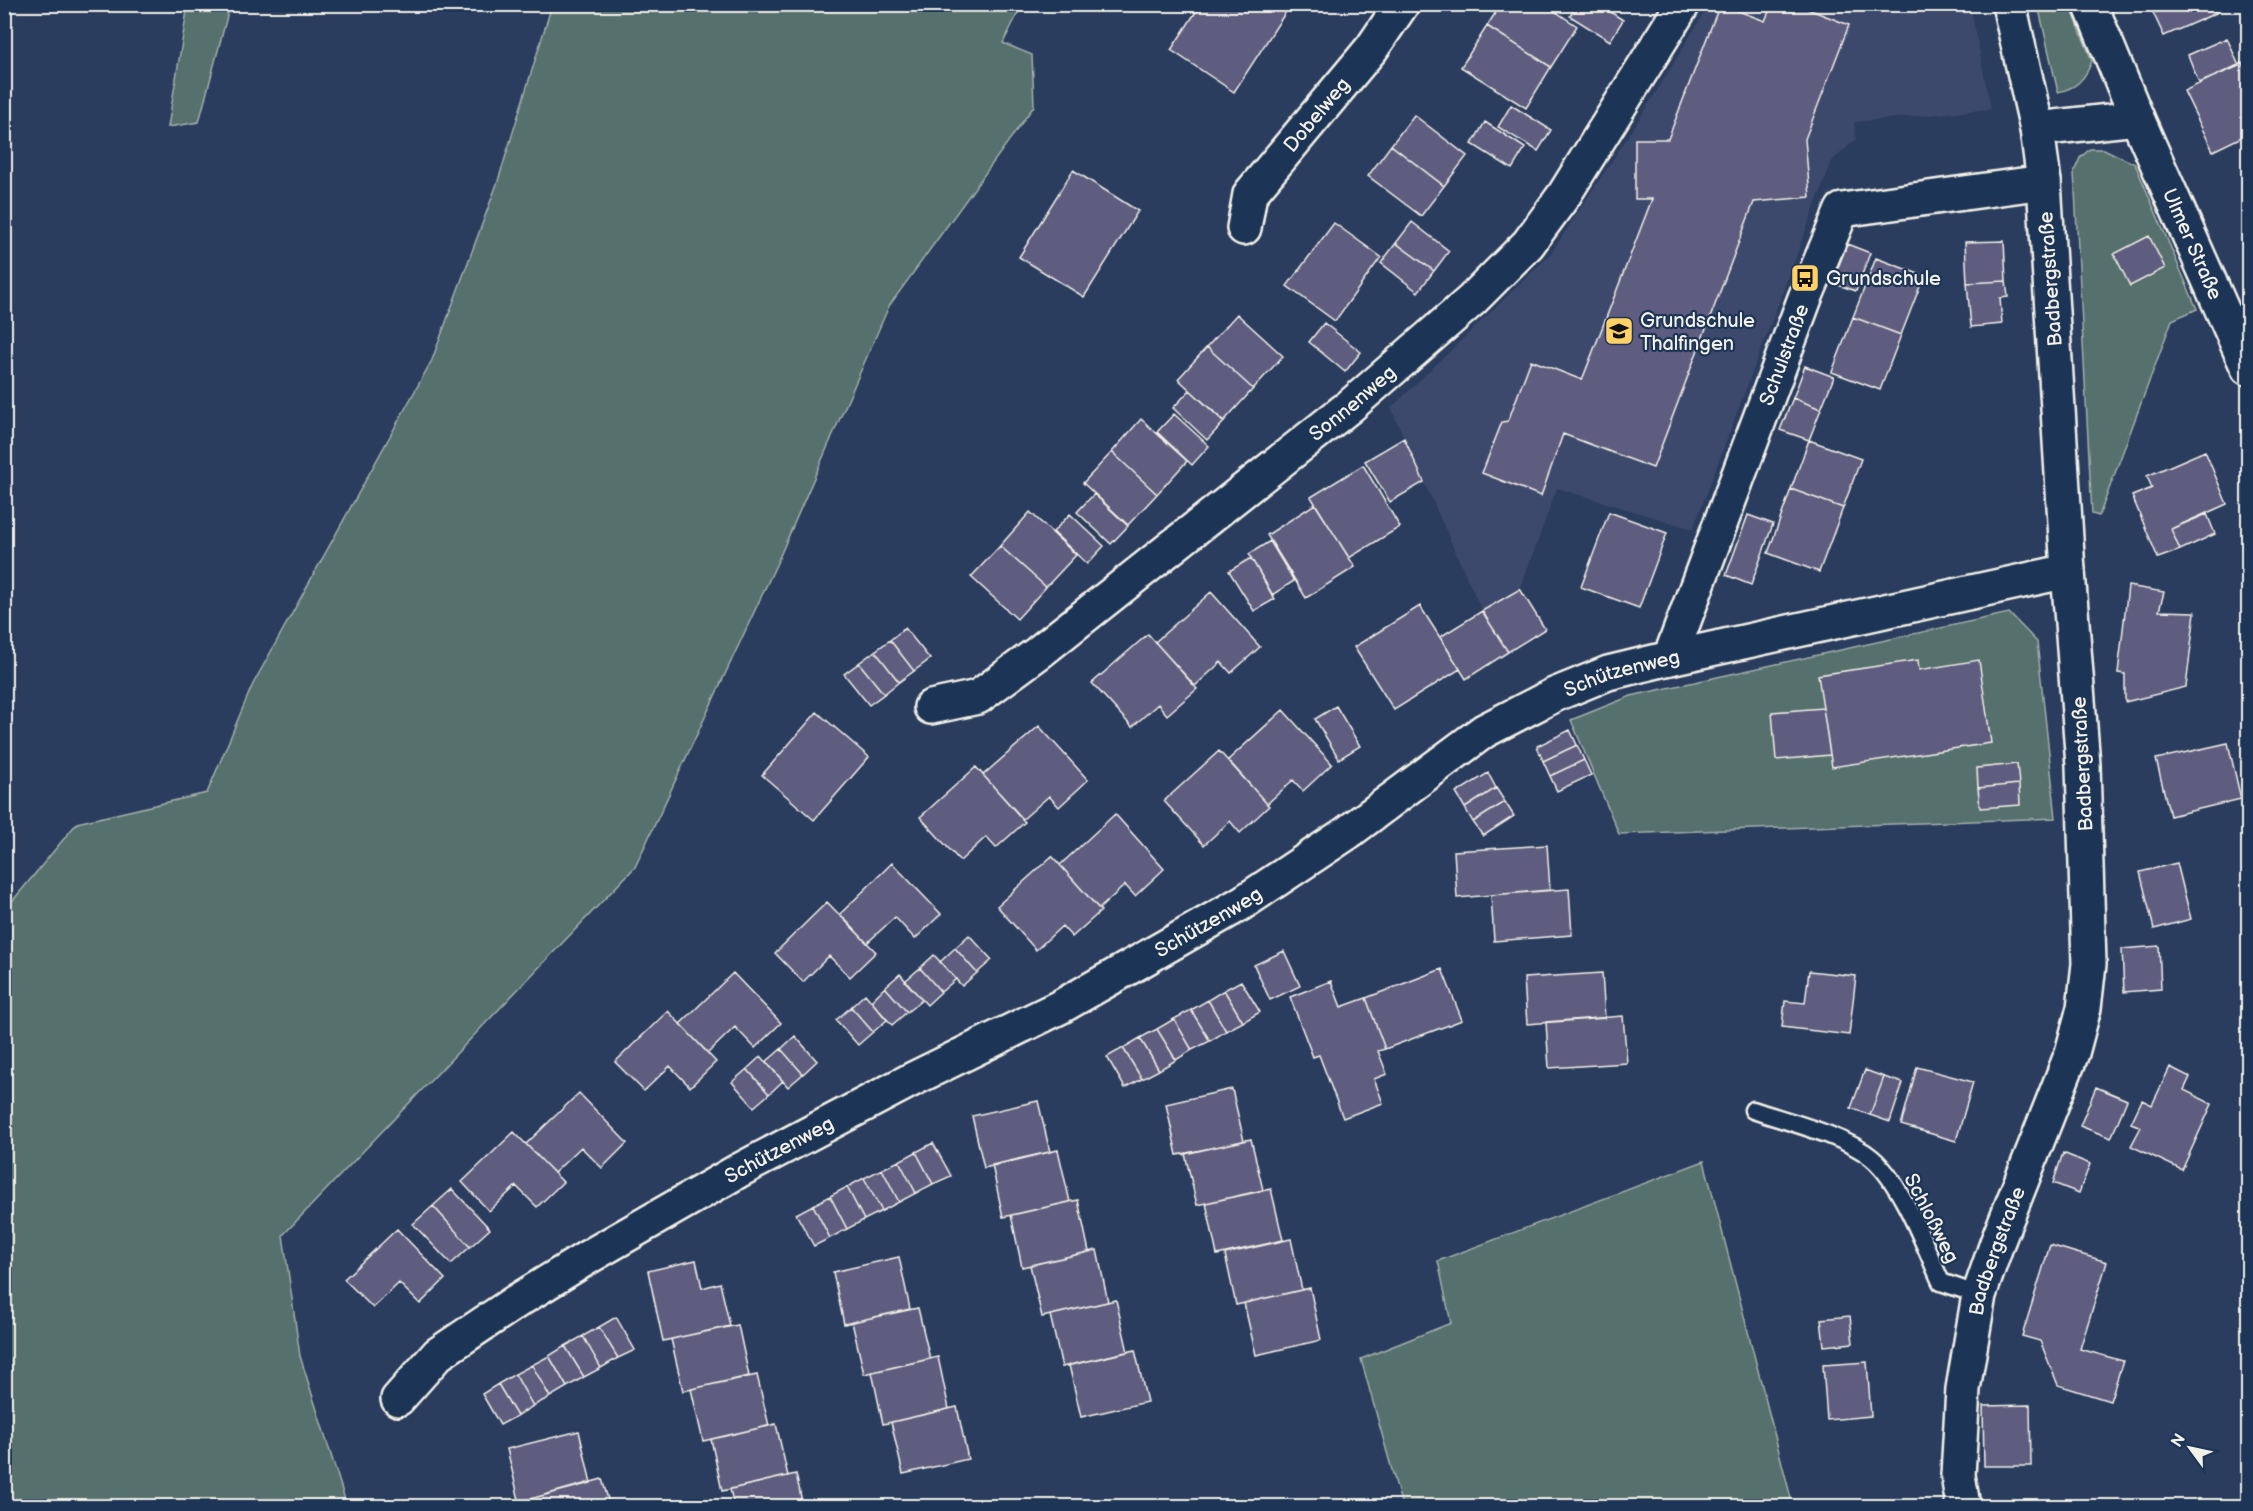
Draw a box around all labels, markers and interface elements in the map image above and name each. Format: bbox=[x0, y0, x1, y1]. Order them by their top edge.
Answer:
street label: Dobelweg bbox=[1279, 73, 1355, 157]
street label: Ulmer Straße bbox=[2157, 185, 2227, 304]
street label: Badbergstraße bbox=[2034, 211, 2068, 347]
bus stop icon: Grundschule bbox=[1789, 262, 1821, 294]
place label: Grundschule bbox=[1826, 267, 1941, 291]
street label: Schulstraße bbox=[1755, 301, 1815, 409]
place label: Grundschule Thalfingen bbox=[1640, 309, 1755, 356]
school or university icon: Grundschule Thalfingen bbox=[1603, 315, 1635, 347]
street label: Sonnenweg bbox=[1305, 361, 1401, 447]
street label: Schützenweg bbox=[1560, 645, 1682, 703]
street label: Badbergstraße bbox=[2067, 696, 2099, 832]
street label: Schützenweg bbox=[1151, 882, 1267, 963]
street label: Schützenweg bbox=[721, 1112, 838, 1189]
street label: Schloßweg bbox=[1898, 1170, 1964, 1267]
street label: Badbergstraße bbox=[1965, 1183, 2031, 1317]
north arrow bbox=[2160, 1418, 2220, 1478]
text: N bbox=[2167, 1430, 2190, 1451]

